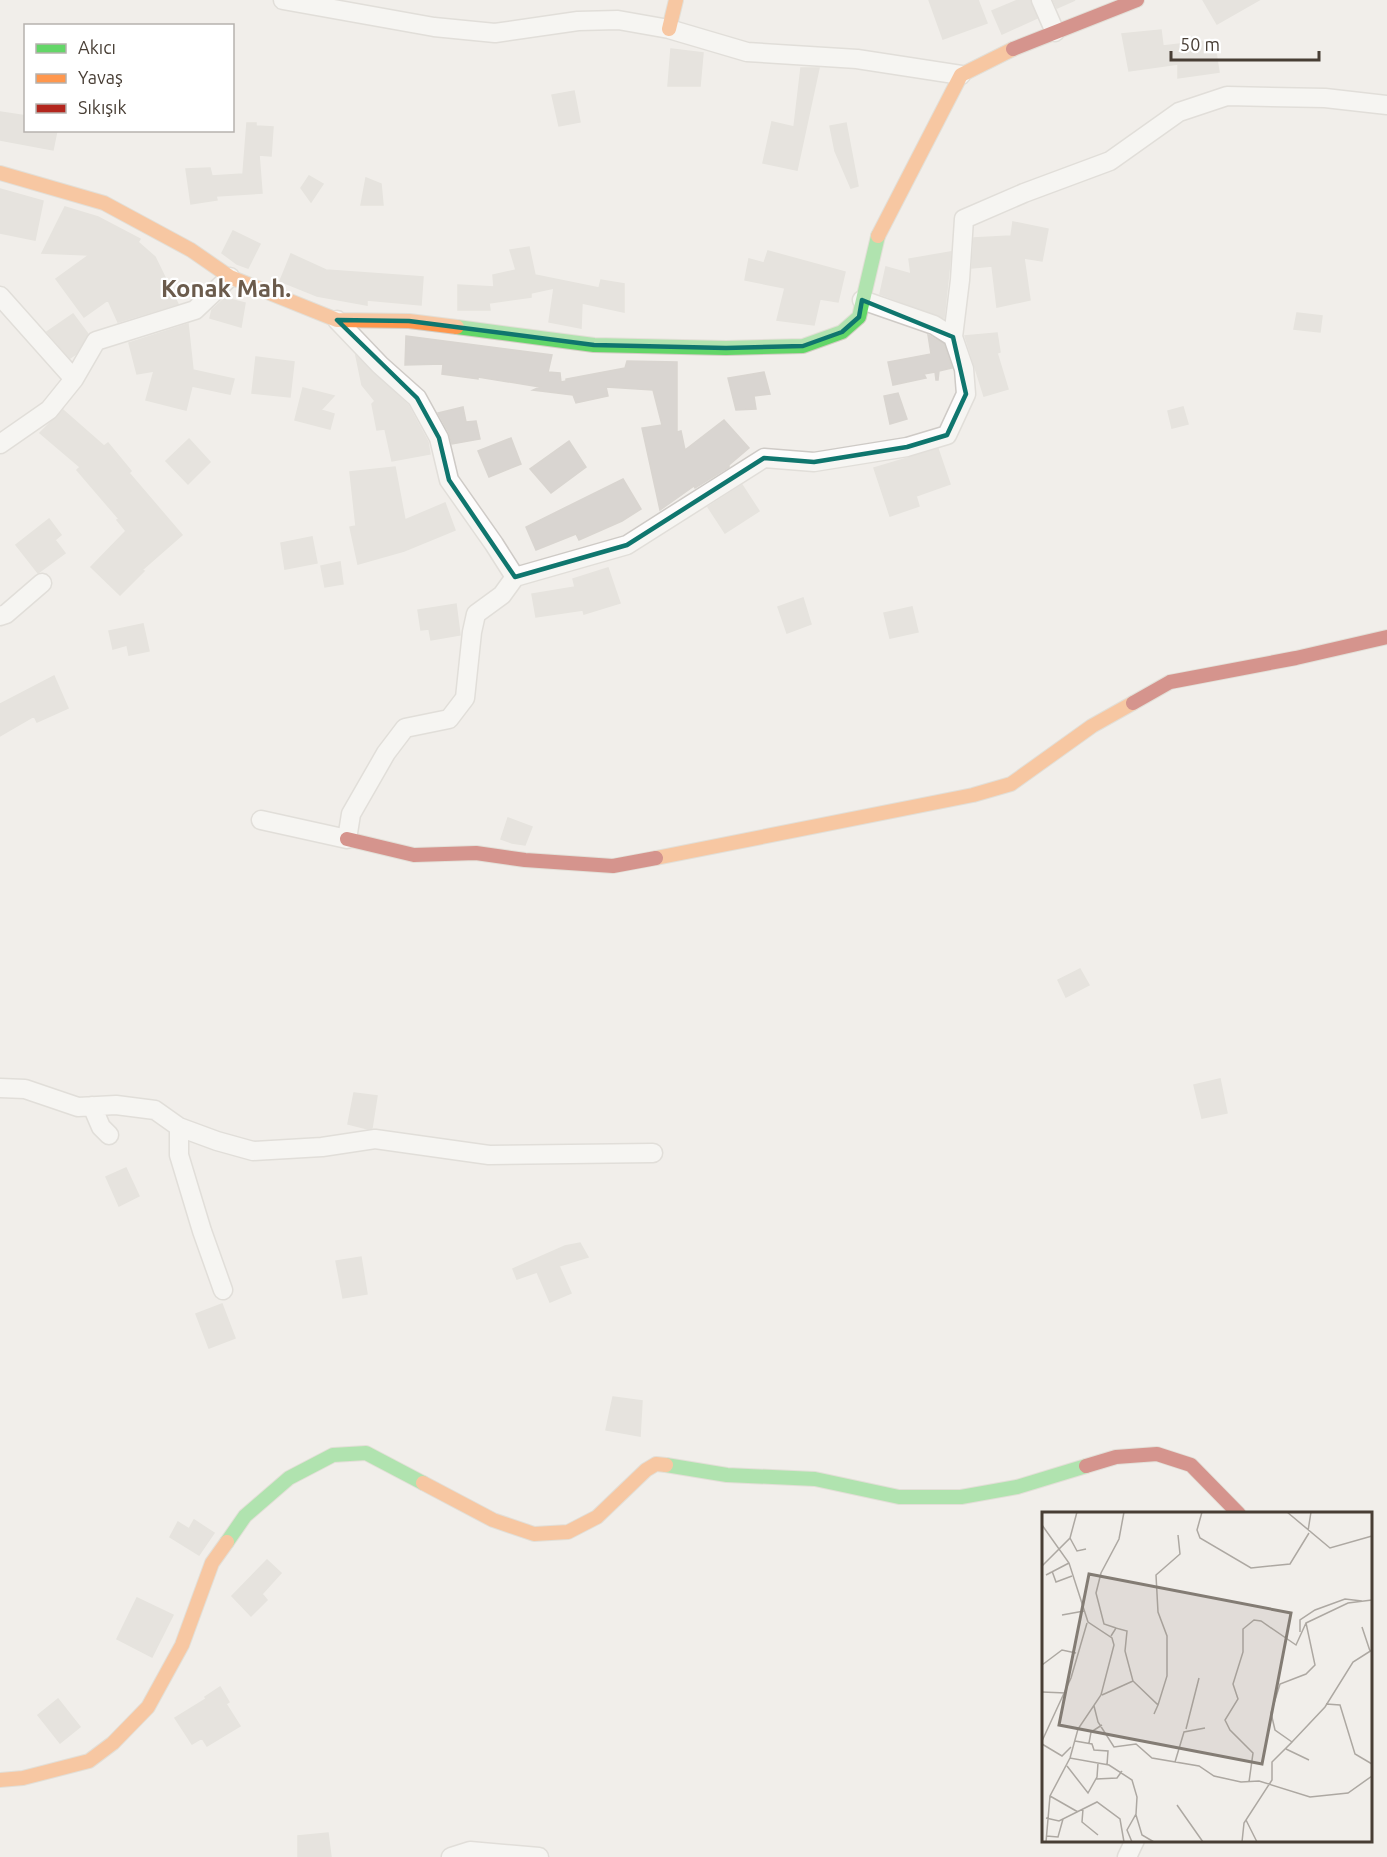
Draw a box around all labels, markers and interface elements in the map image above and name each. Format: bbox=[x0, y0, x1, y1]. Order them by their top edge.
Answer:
legend bbox=[24, 24, 234, 132]
scale bar bbox=[1171, 24, 1320, 62]
text: 50 m bbox=[1180, 34, 1220, 54]
text: Akıcı bbox=[78, 37, 116, 57]
text: Yavaş bbox=[78, 67, 123, 87]
text: Sıkışık bbox=[78, 97, 127, 117]
district label: Konak Mah. bbox=[161, 275, 291, 302]
inset map bbox=[1042, 1512, 1372, 1842]

